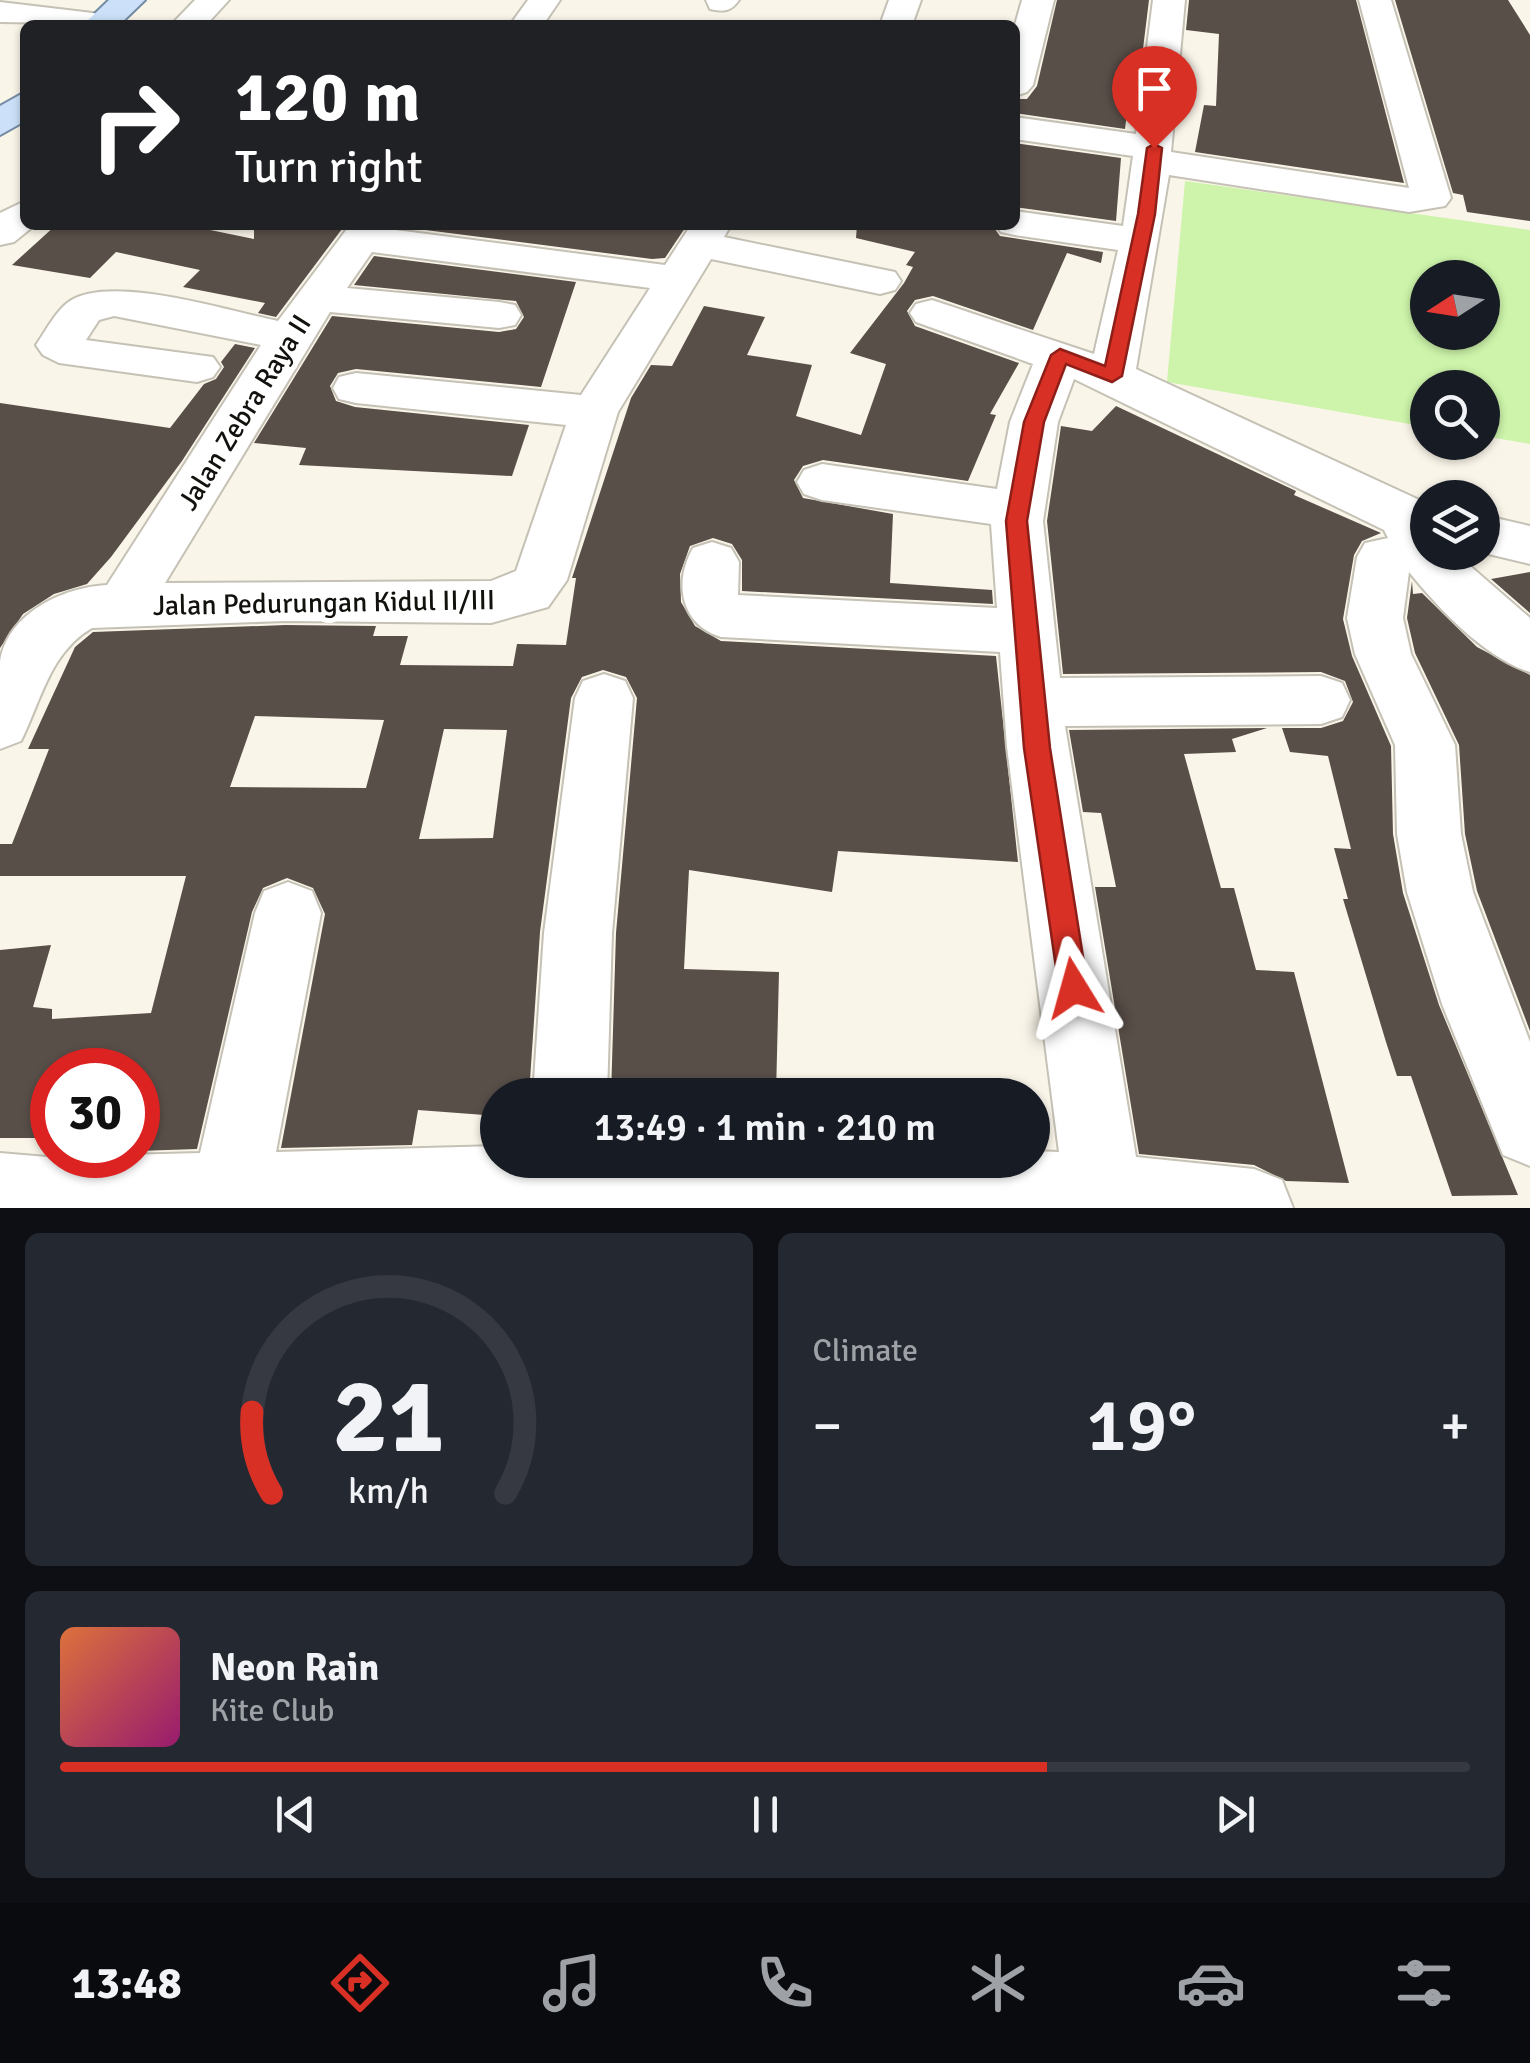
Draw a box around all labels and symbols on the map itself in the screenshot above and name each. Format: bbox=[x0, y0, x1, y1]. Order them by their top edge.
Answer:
pin bbox=[1112, 46, 1197, 149]
north arrow bbox=[1410, 260, 1500, 350]
street label: Jalan Zebra Raya II bbox=[171, 308, 319, 517]
street label: Jalan Pedurungan Kidul II/III bbox=[153, 583, 495, 623]
position arrow bbox=[1022, 936, 1126, 1040]
speed limit sign: 30 bbox=[30, 1048, 160, 1178]

